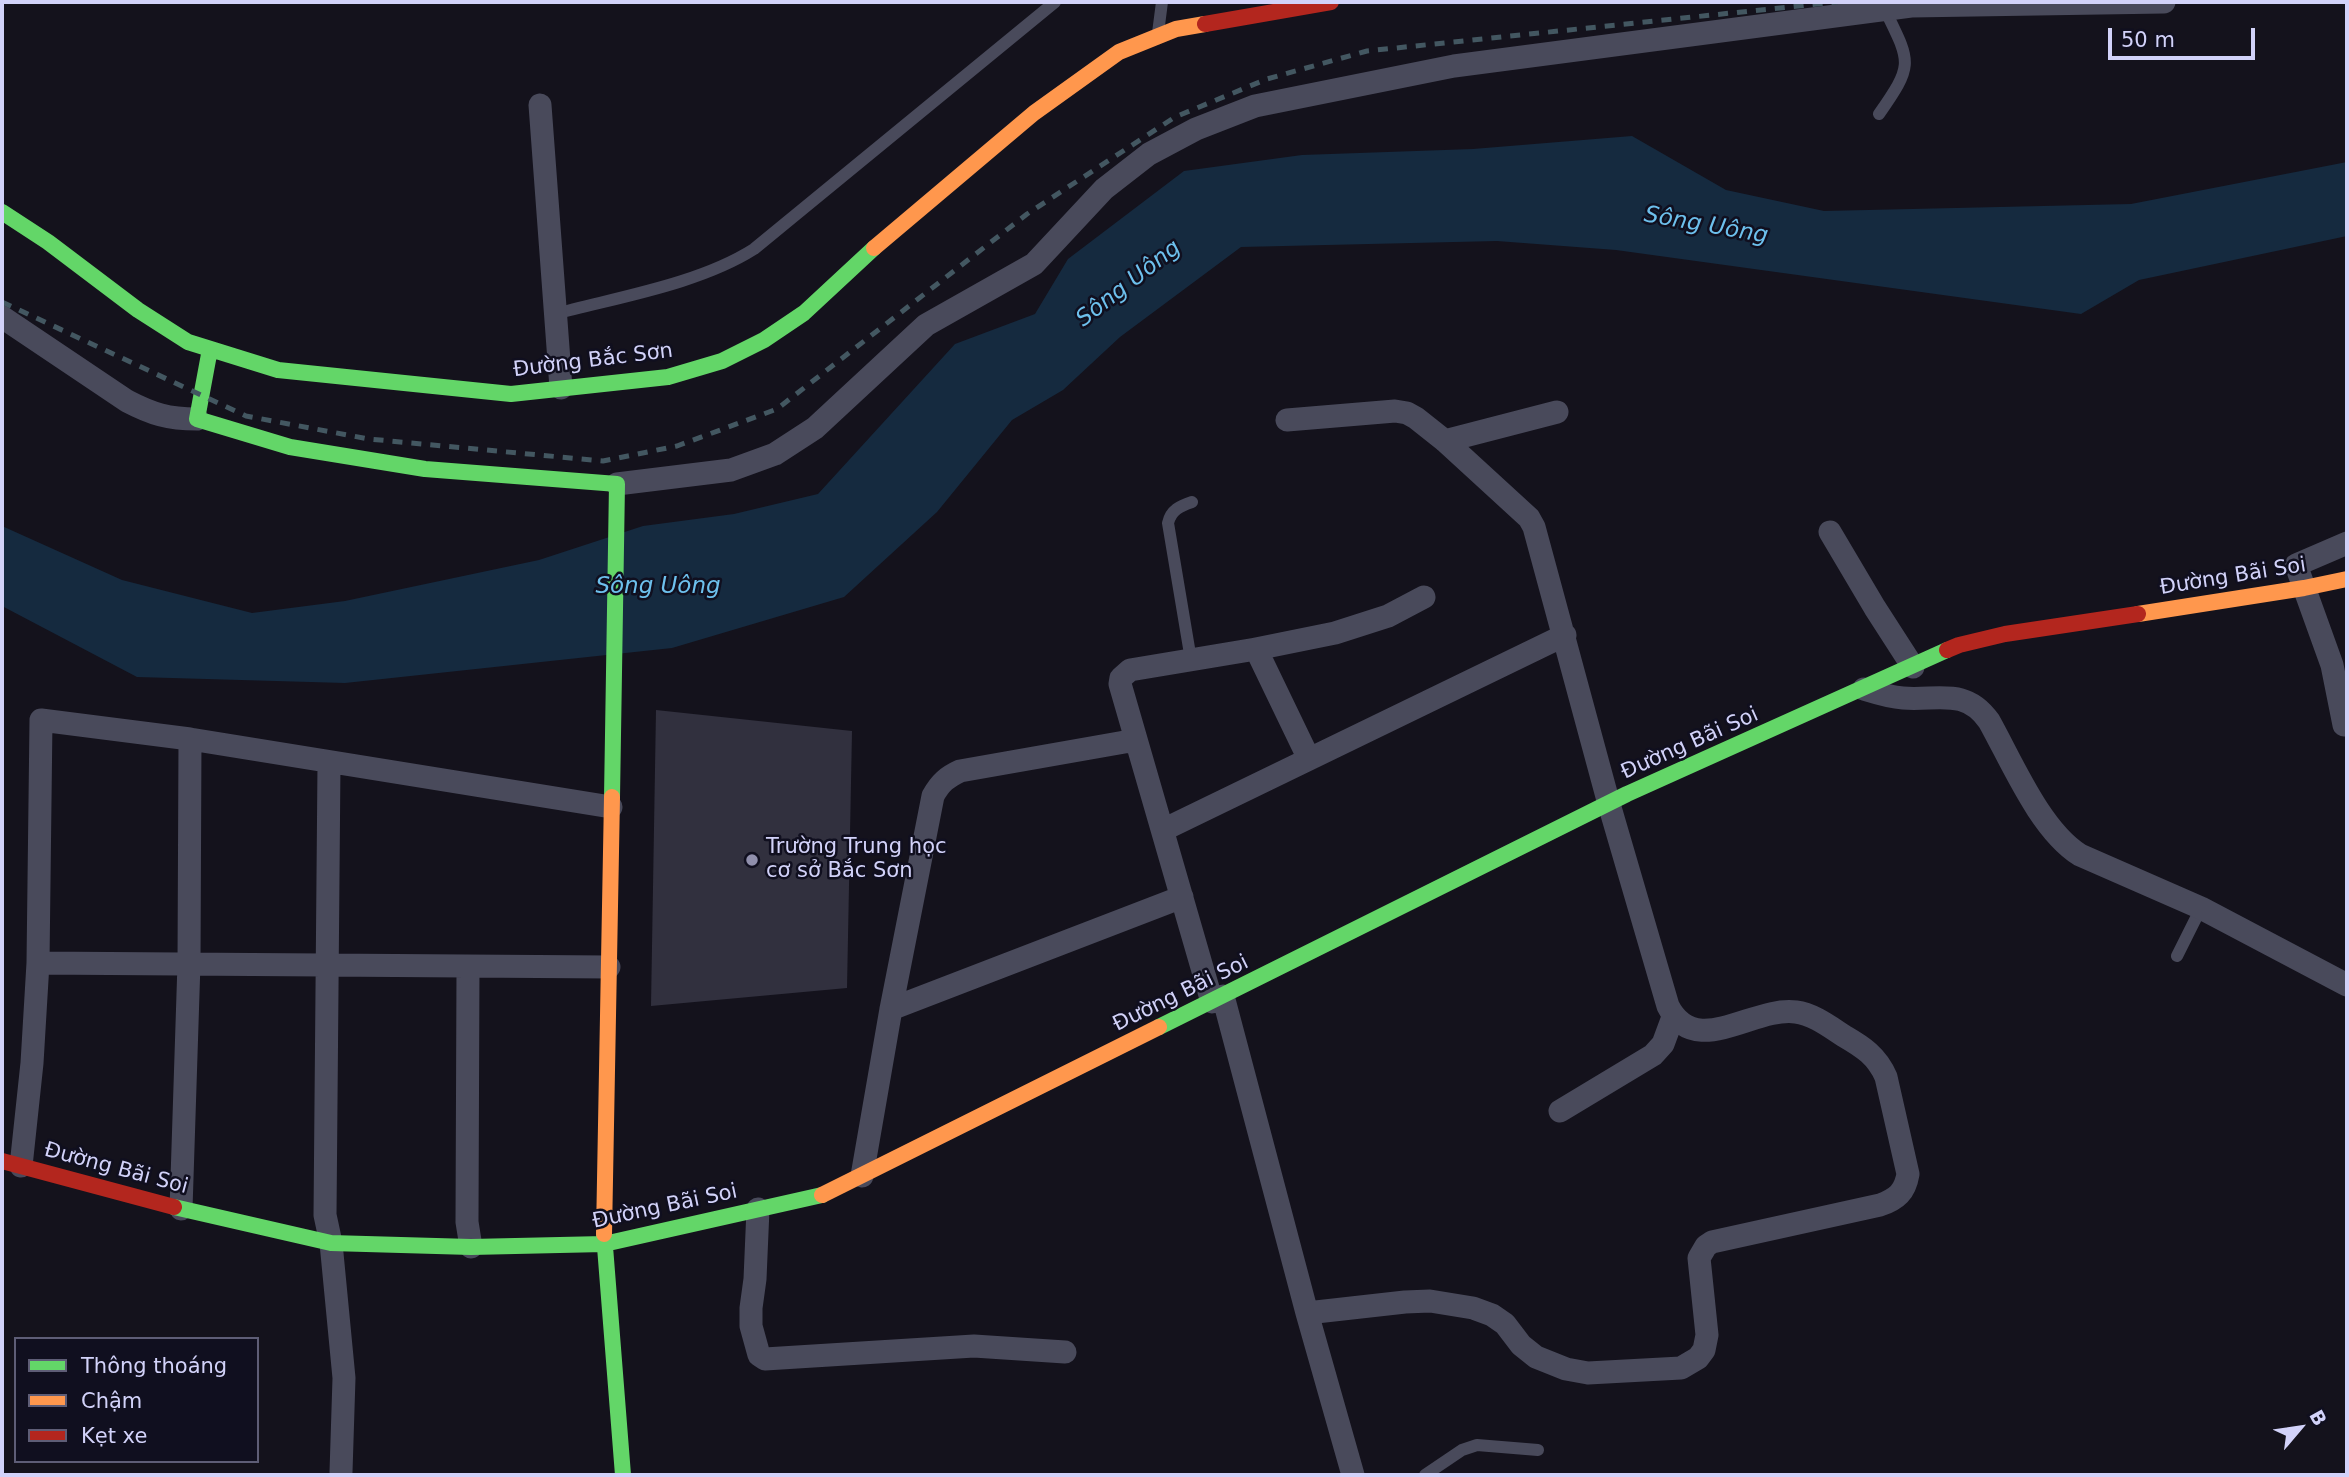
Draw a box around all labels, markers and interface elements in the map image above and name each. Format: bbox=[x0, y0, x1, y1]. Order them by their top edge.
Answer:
scale bar bbox=[2111, 14, 2258, 58]
text: 50 m bbox=[2121, 28, 2175, 52]
water label: Sông Uông bbox=[1642, 202, 1770, 250]
water label: Sông Uông bbox=[1071, 235, 1187, 333]
street label: Đường Bắc Sơn bbox=[512, 339, 674, 383]
street label: Đường Bãi Soi bbox=[2158, 553, 2308, 601]
water label: Sông Uông bbox=[595, 573, 721, 601]
street label: Đường Bãi Soi bbox=[1617, 702, 1763, 786]
place label: Trường Trung học cơ sở Bắc Sơn bbox=[766, 835, 947, 885]
marker: Trường Trung học cơ sở Bắc Sơn bbox=[744, 852, 760, 868]
street label: Đường Bãi Soi bbox=[1109, 950, 1253, 1038]
street label: Đường Bãi Soi bbox=[41, 1138, 191, 1200]
street label: Đường Bãi Soi bbox=[590, 1179, 740, 1235]
legend bbox=[14, 1337, 259, 1463]
text: Thông thoáng bbox=[81, 1354, 227, 1378]
text: Chậm bbox=[81, 1389, 142, 1413]
north arrow bbox=[2265, 1393, 2335, 1463]
text: B bbox=[2305, 1406, 2331, 1429]
text: Kẹt xe bbox=[81, 1424, 147, 1448]

